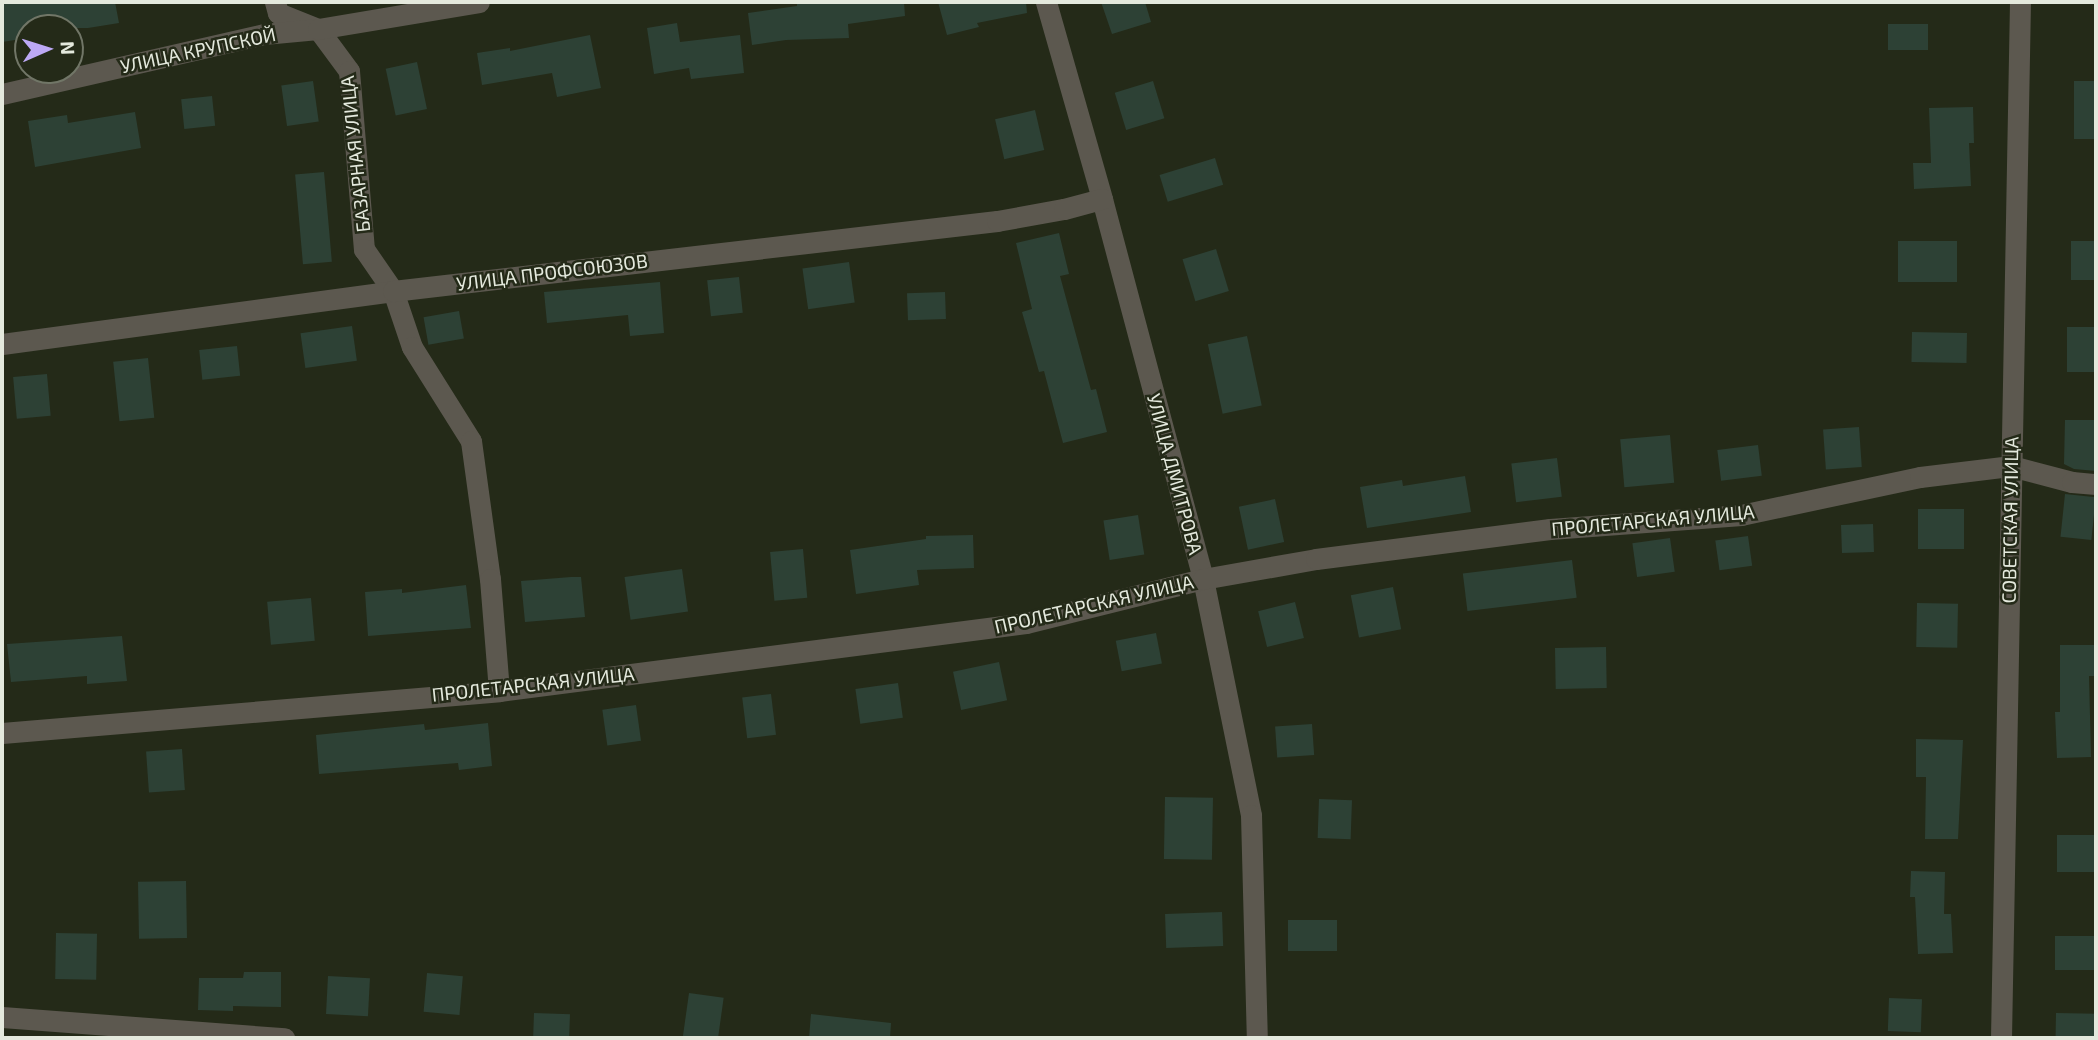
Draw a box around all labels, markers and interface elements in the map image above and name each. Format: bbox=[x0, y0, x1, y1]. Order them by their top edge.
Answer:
north arrow bbox=[14, 14, 84, 84]
street label: УЛИЦА КРУПСКОЙ bbox=[118, 22, 278, 78]
text: N bbox=[57, 41, 80, 55]
street label: БАЗАРНАЯ УЛИЦА bbox=[335, 75, 375, 233]
street label: УЛИЦА ПРОФСОЮЗОВ bbox=[455, 249, 649, 295]
street label: УЛИЦА ДМИТРОВА bbox=[1143, 391, 1207, 557]
street label: СОВЕТСКАЯ УЛИЦА bbox=[1997, 436, 2023, 604]
street label: ПРОЛЕТАРСКАЯ УЛИЦА bbox=[1551, 500, 1755, 540]
street label: ПРОЛЕТАРСКАЯ УЛИЦА bbox=[992, 570, 1196, 638]
street label: ПРОЛЕТАРСКАЯ УЛИЦА bbox=[430, 662, 636, 706]

